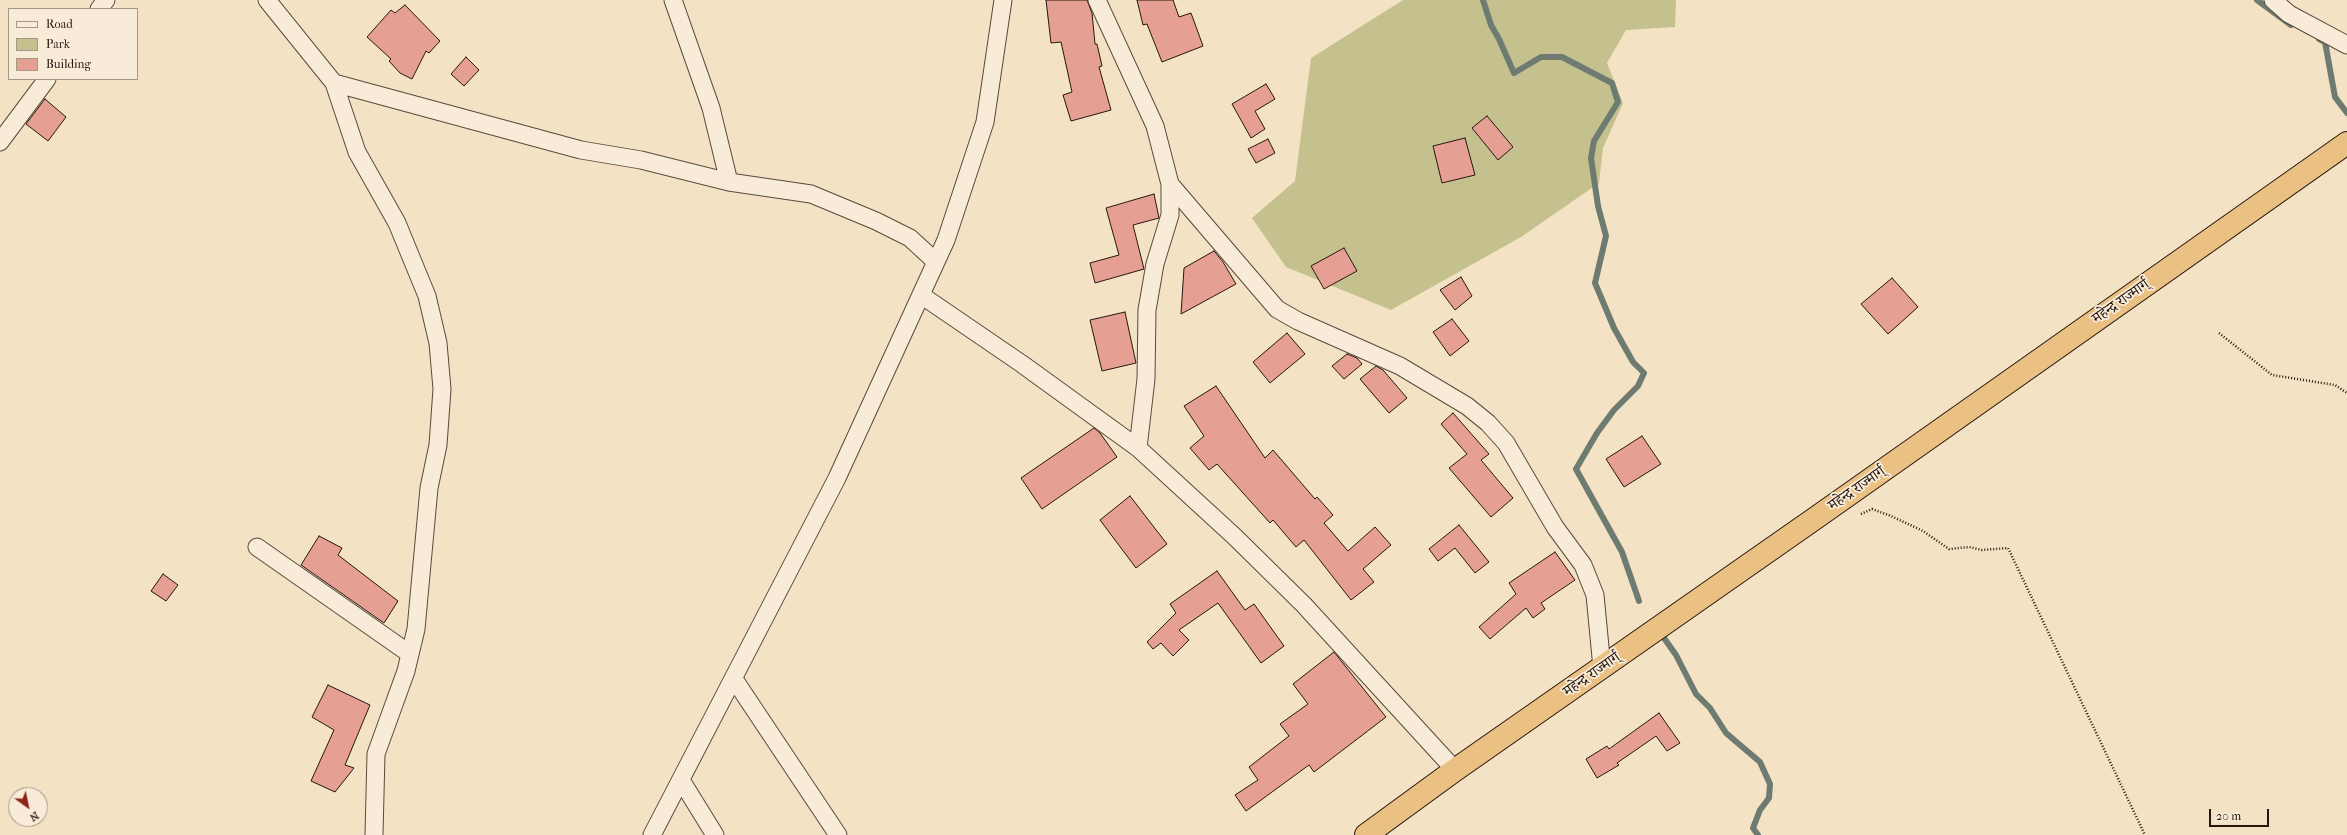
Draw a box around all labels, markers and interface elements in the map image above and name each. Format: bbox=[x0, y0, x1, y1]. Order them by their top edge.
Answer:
legend bbox=[8, 8, 138, 80]
text: Road bbox=[46, 17, 73, 31]
text: Park bbox=[46, 37, 70, 51]
text: Building bbox=[46, 57, 91, 71]
street label: महेन्द्र राज्मार्ग् bbox=[2089, 276, 2153, 328]
street label: महेन्द्र राज्मार्ग् bbox=[1825, 463, 1889, 515]
street label: महेन्द्र राज्मार्ग् bbox=[1560, 649, 1624, 701]
north arrow bbox=[8, 787, 48, 827]
scale bar bbox=[2211, 801, 2271, 827]
text: N bbox=[27, 809, 41, 824]
text: 20 m bbox=[2216, 809, 2241, 823]

